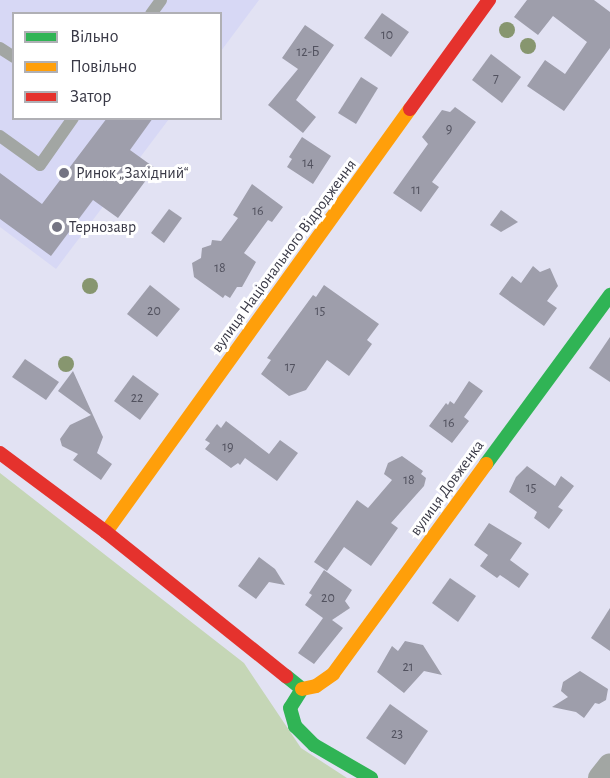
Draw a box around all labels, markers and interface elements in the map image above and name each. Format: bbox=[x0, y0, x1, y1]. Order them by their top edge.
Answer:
legend bbox=[12, 12, 222, 120]
house number: 10 bbox=[381, 27, 393, 43]
text: Вільно bbox=[70, 28, 118, 46]
house number: 12-Б bbox=[296, 44, 320, 60]
text: Повільно bbox=[70, 58, 137, 76]
house number: 7 bbox=[493, 70, 499, 86]
text: Затор bbox=[70, 88, 111, 106]
house number: 9 bbox=[446, 121, 452, 137]
house number: 14 bbox=[302, 155, 314, 171]
street label: вулиця Національного Відродження bbox=[207, 156, 361, 356]
place label: Ринок „Західний“ bbox=[76, 163, 188, 183]
marker: Ринок „Західний“ bbox=[57, 166, 71, 180]
house number: 11 bbox=[411, 182, 421, 198]
house number: 16 bbox=[252, 203, 264, 219]
place label: Тернозавр bbox=[69, 217, 136, 237]
marker: Тернозавр bbox=[50, 220, 64, 234]
house number: 18 bbox=[214, 260, 226, 276]
house number: 20 bbox=[147, 303, 161, 319]
house number: 15 bbox=[315, 303, 325, 319]
house number: 17 bbox=[285, 359, 295, 375]
house number: 22 bbox=[131, 390, 143, 406]
house number: 16 bbox=[443, 415, 455, 431]
street label: вулиця Довженка bbox=[406, 436, 488, 540]
house number: 19 bbox=[222, 439, 234, 455]
house number: 18 bbox=[403, 472, 415, 488]
house number: 15 bbox=[526, 480, 536, 496]
house number: 20 bbox=[321, 590, 335, 606]
house number: 21 bbox=[402, 659, 414, 675]
house number: 23 bbox=[391, 726, 403, 742]

